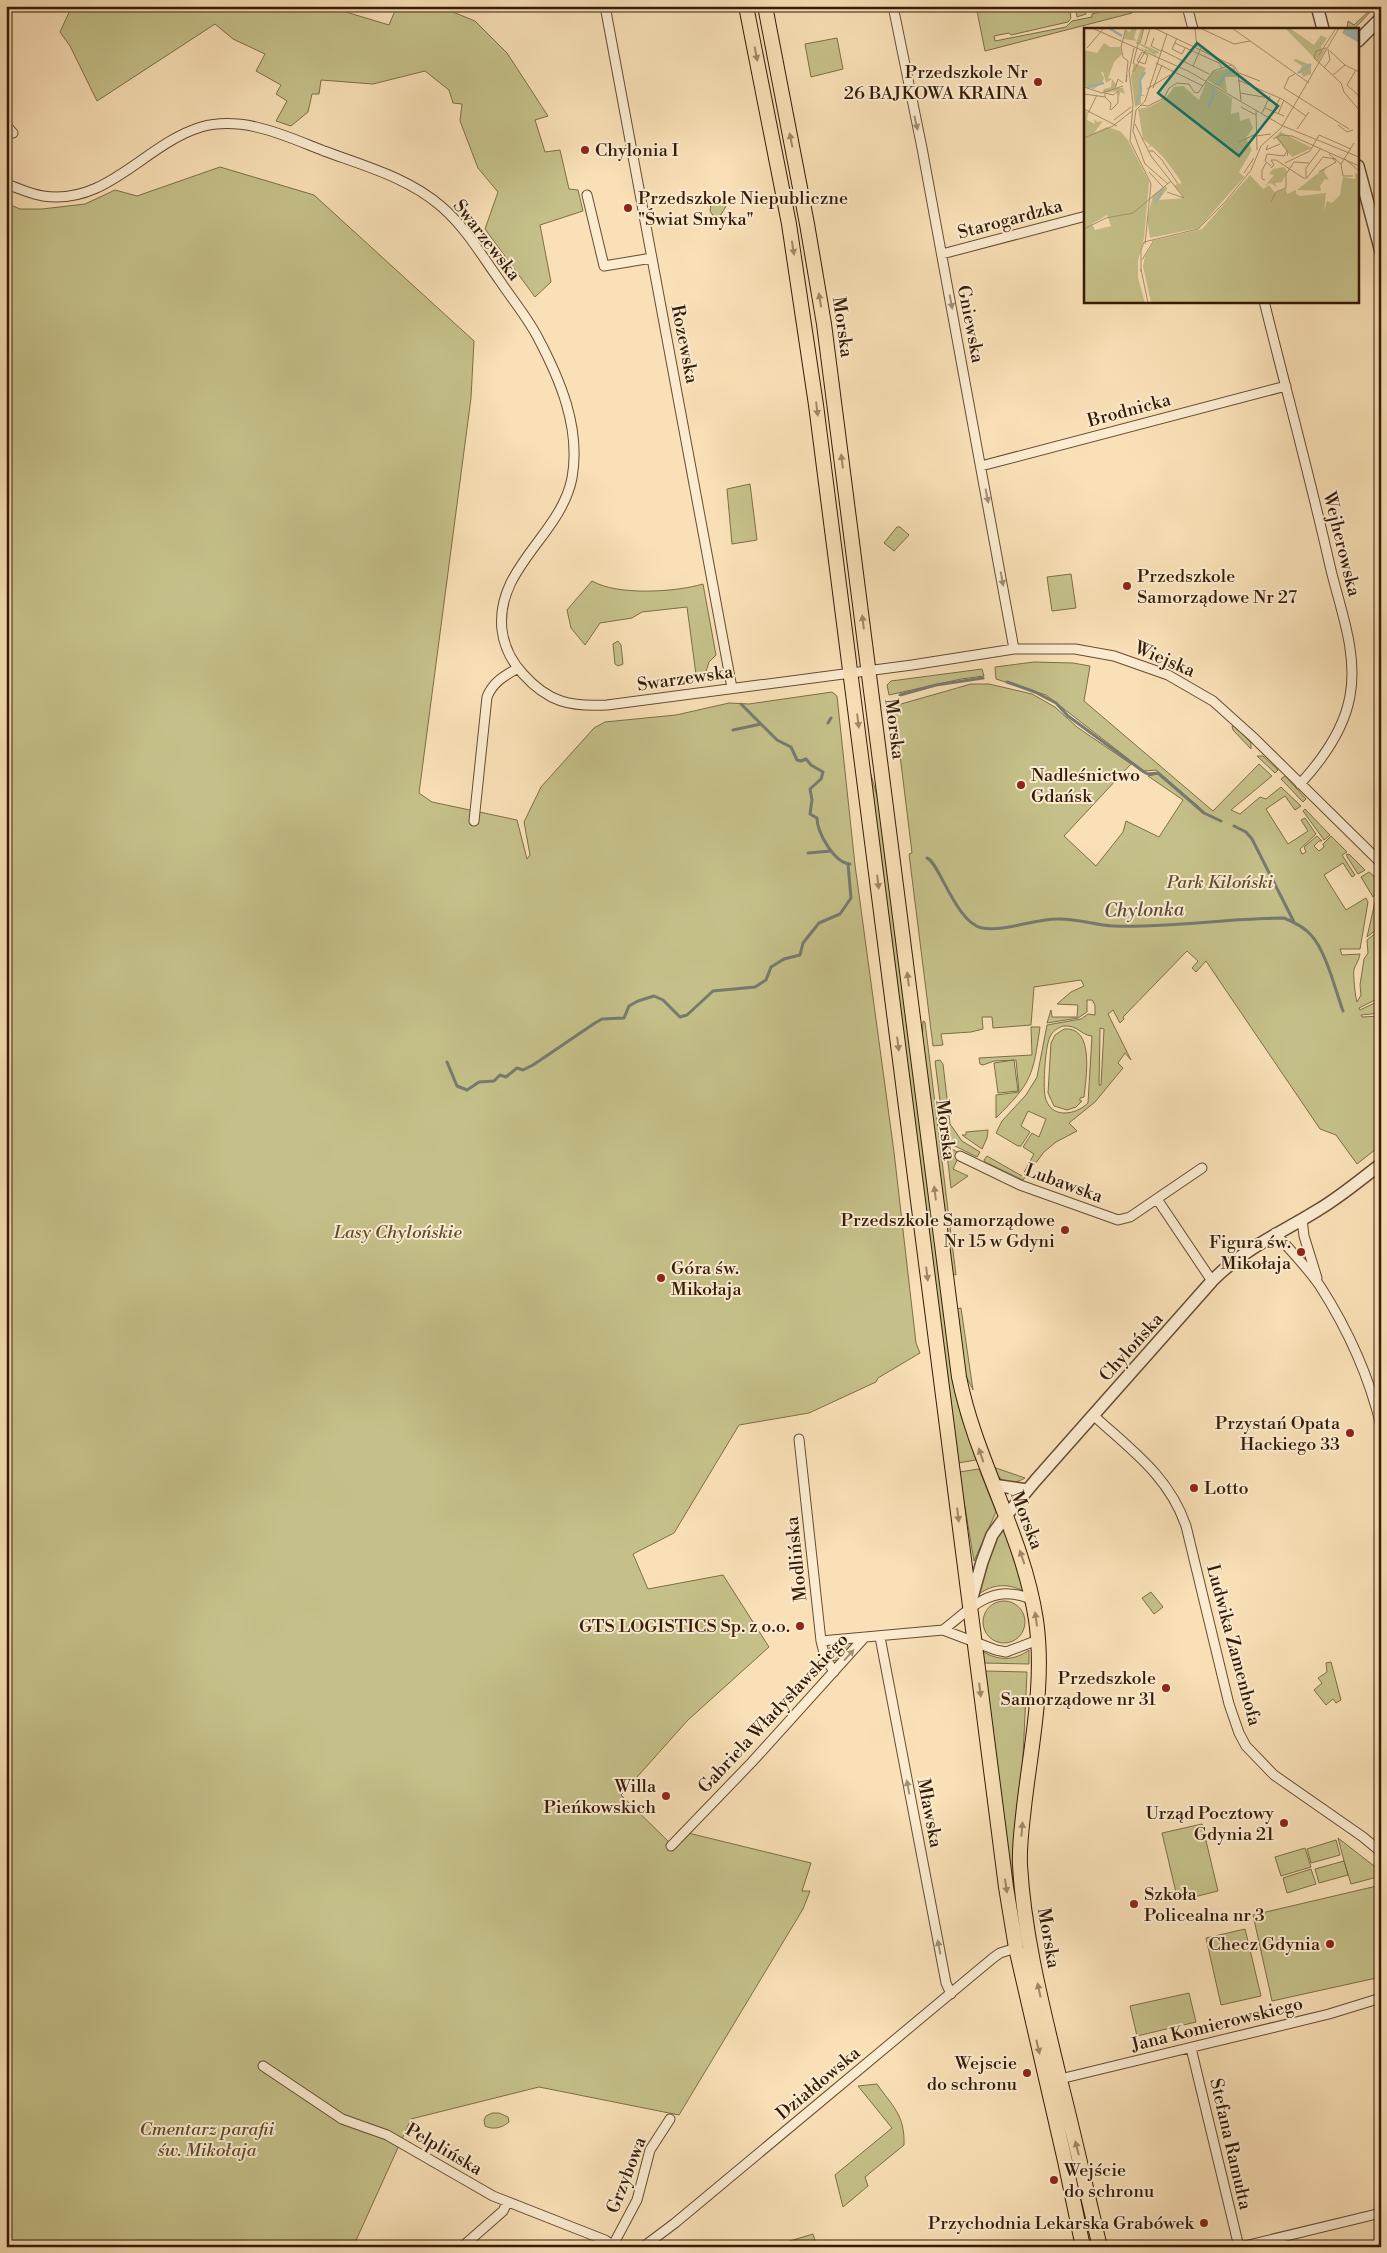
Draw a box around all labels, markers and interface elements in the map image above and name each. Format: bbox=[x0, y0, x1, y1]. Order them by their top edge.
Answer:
inset map bbox=[1084, 28, 1360, 302]
one-way arrow bbox=[752, 46, 760, 62]
place label: Przedszkole Nr 26 BAJKOWA KRAINA bbox=[844, 61, 1029, 105]
marker: Przedszkole Nr 26 BAJKOWA KRAINA bbox=[1032, 76, 1044, 88]
one-way arrow bbox=[912, 115, 920, 130]
one-way arrow bbox=[787, 132, 795, 148]
place label: Chylonia I bbox=[595, 139, 679, 162]
marker: Chylonia I bbox=[579, 144, 591, 156]
place label: Przedszkole Niepubliczne "Świat Smyka" bbox=[638, 187, 848, 231]
street label: Starogardzka bbox=[955, 194, 1066, 245]
street label: Swarzewska bbox=[448, 195, 526, 286]
marker: Przedszkole Niepubliczne "Świat Smyka" bbox=[622, 202, 634, 214]
one-way arrow bbox=[790, 240, 798, 256]
street label: Gniewska bbox=[952, 283, 989, 366]
one-way arrow bbox=[816, 292, 824, 308]
one-way arrow bbox=[947, 294, 955, 310]
street label: Morska bbox=[827, 295, 858, 360]
street label: Rozewska bbox=[666, 303, 704, 386]
street label: Brodnicka bbox=[1084, 388, 1174, 433]
one-way arrow bbox=[813, 401, 821, 417]
one-way arrow bbox=[838, 453, 846, 469]
one-way arrow bbox=[983, 488, 991, 504]
street label: Wejherowska bbox=[1317, 488, 1366, 600]
place label: Przedszkole Samorządowe Nr 27 bbox=[1137, 565, 1297, 609]
one-way arrow bbox=[999, 571, 1007, 587]
marker: Przedszkole Samorządowe Nr 27 bbox=[1121, 580, 1133, 592]
one-way arrow bbox=[859, 614, 867, 630]
street label: Wiejska bbox=[1130, 636, 1199, 683]
street label: Swarzewska bbox=[636, 660, 735, 697]
street label: Morska bbox=[879, 697, 910, 761]
one-way arrow bbox=[854, 714, 862, 730]
place label: Nadleśnictwo Gdańsk bbox=[1031, 764, 1140, 808]
marker: Nadleśnictwo Gdańsk bbox=[1015, 779, 1027, 791]
park label: Park Kiloński bbox=[1166, 871, 1274, 894]
one-way arrow bbox=[874, 875, 882, 891]
water label: Chylonka bbox=[1104, 897, 1185, 923]
one-way arrow bbox=[904, 971, 912, 987]
one-way arrow bbox=[894, 1036, 902, 1052]
street label: Morska bbox=[930, 1098, 961, 1162]
street label: Lubawska bbox=[1022, 1159, 1107, 1208]
one-way arrow bbox=[931, 1184, 939, 1200]
place label: Przedszkole Samorządowe Nr 15 w Gdyni bbox=[841, 1209, 1055, 1253]
park label: Lasy Chylońskie bbox=[333, 1221, 462, 1244]
marker: Przedszkole Samorządowe Nr 15 w Gdyni bbox=[1059, 1224, 1071, 1236]
place label: Figura św. Mikołaja bbox=[1209, 1231, 1292, 1275]
marker: Figura św. Mikołaja bbox=[1295, 1246, 1307, 1258]
place label: Góra św. Mikołaja bbox=[671, 1257, 742, 1301]
one-way arrow bbox=[923, 1267, 931, 1283]
marker: Góra św. Mikołaja bbox=[655, 1272, 667, 1284]
street label: Chylońska bbox=[1094, 1307, 1169, 1387]
place label: Przystań Opata Hackiego 33 bbox=[1215, 1412, 1341, 1456]
marker: Przystań Opata Hackiego 33 bbox=[1344, 1427, 1356, 1439]
one-way arrow bbox=[977, 1448, 984, 1463]
place label: Lotto bbox=[1204, 1477, 1249, 1500]
marker: Lotto bbox=[1188, 1482, 1200, 1494]
street label: Morska bbox=[1005, 1488, 1048, 1553]
one-way arrow bbox=[954, 1507, 962, 1523]
street label: Modlińska bbox=[781, 1514, 812, 1603]
one-way arrow bbox=[1017, 1549, 1025, 1564]
street label: Ludwika Zamenhofa bbox=[1201, 1562, 1266, 1729]
one-way arrow bbox=[1031, 1611, 1039, 1627]
place label: GTS LOGISTICS Sp. z o.o. bbox=[579, 1615, 790, 1638]
marker: GTS LOGISTICS Sp. z o.o. bbox=[794, 1620, 806, 1632]
street label: Gabriela Władysławskiego bbox=[693, 1629, 854, 1798]
one-way arrow bbox=[844, 1649, 855, 1662]
place label: Przedszkole Samorządowe nr 31 bbox=[1001, 1667, 1156, 1711]
marker: Przedszkole Samorządowe nr 31 bbox=[1160, 1682, 1172, 1694]
one-way arrow bbox=[976, 1683, 984, 1699]
place label: Willa Pieńkowskich bbox=[543, 1775, 657, 1819]
street label: Mławska bbox=[912, 1777, 948, 1850]
one-way arrow bbox=[904, 1779, 912, 1795]
marker: Willa Pieńkowskich bbox=[660, 1790, 672, 1802]
place label: Urząd Pocztowy Gdynia 21 bbox=[1146, 1802, 1274, 1846]
marker: Urząd Pocztowy Gdynia 21 bbox=[1278, 1817, 1290, 1829]
one-way arrow bbox=[1018, 1821, 1026, 1837]
one-way arrow bbox=[1002, 1878, 1010, 1894]
place label: Szkoła Policealna nr 3 bbox=[1144, 1883, 1265, 1927]
marker: Szkoła Policealna nr 3 bbox=[1128, 1898, 1140, 1910]
street label: Morska bbox=[1032, 1906, 1065, 1971]
place label: Checz Gdynia bbox=[1208, 1933, 1321, 1956]
one-way arrow bbox=[935, 1938, 943, 1954]
marker: Checz Gdynia bbox=[1324, 1938, 1336, 1950]
one-way arrow bbox=[1035, 1983, 1043, 1998]
street label: Jana Komierowskiego bbox=[1128, 1992, 1305, 2057]
one-way arrow bbox=[1034, 2039, 1042, 2054]
street label: Działdowska bbox=[772, 2041, 866, 2125]
place label: Wejscie do schronu bbox=[927, 2052, 1018, 2096]
marker: Wejscie do schronu bbox=[1021, 2067, 1033, 2079]
street label: Stefana Ramułta bbox=[1204, 2076, 1257, 2213]
park label: Cmentarz parafii św. Mikołaja bbox=[140, 2118, 275, 2162]
street label: Pelplińska bbox=[401, 2118, 487, 2181]
street label: Grzybowa bbox=[601, 2133, 652, 2217]
one-way arrow bbox=[1073, 2141, 1081, 2156]
place label: Wejście do schronu bbox=[1063, 2159, 1155, 2203]
marker: Wejście do schronu bbox=[1048, 2174, 1060, 2186]
place label: Przychodnia Lekarska Grabówek bbox=[928, 2212, 1196, 2235]
marker: Przychodnia Lekarska Grabówek bbox=[1198, 2217, 1210, 2229]

